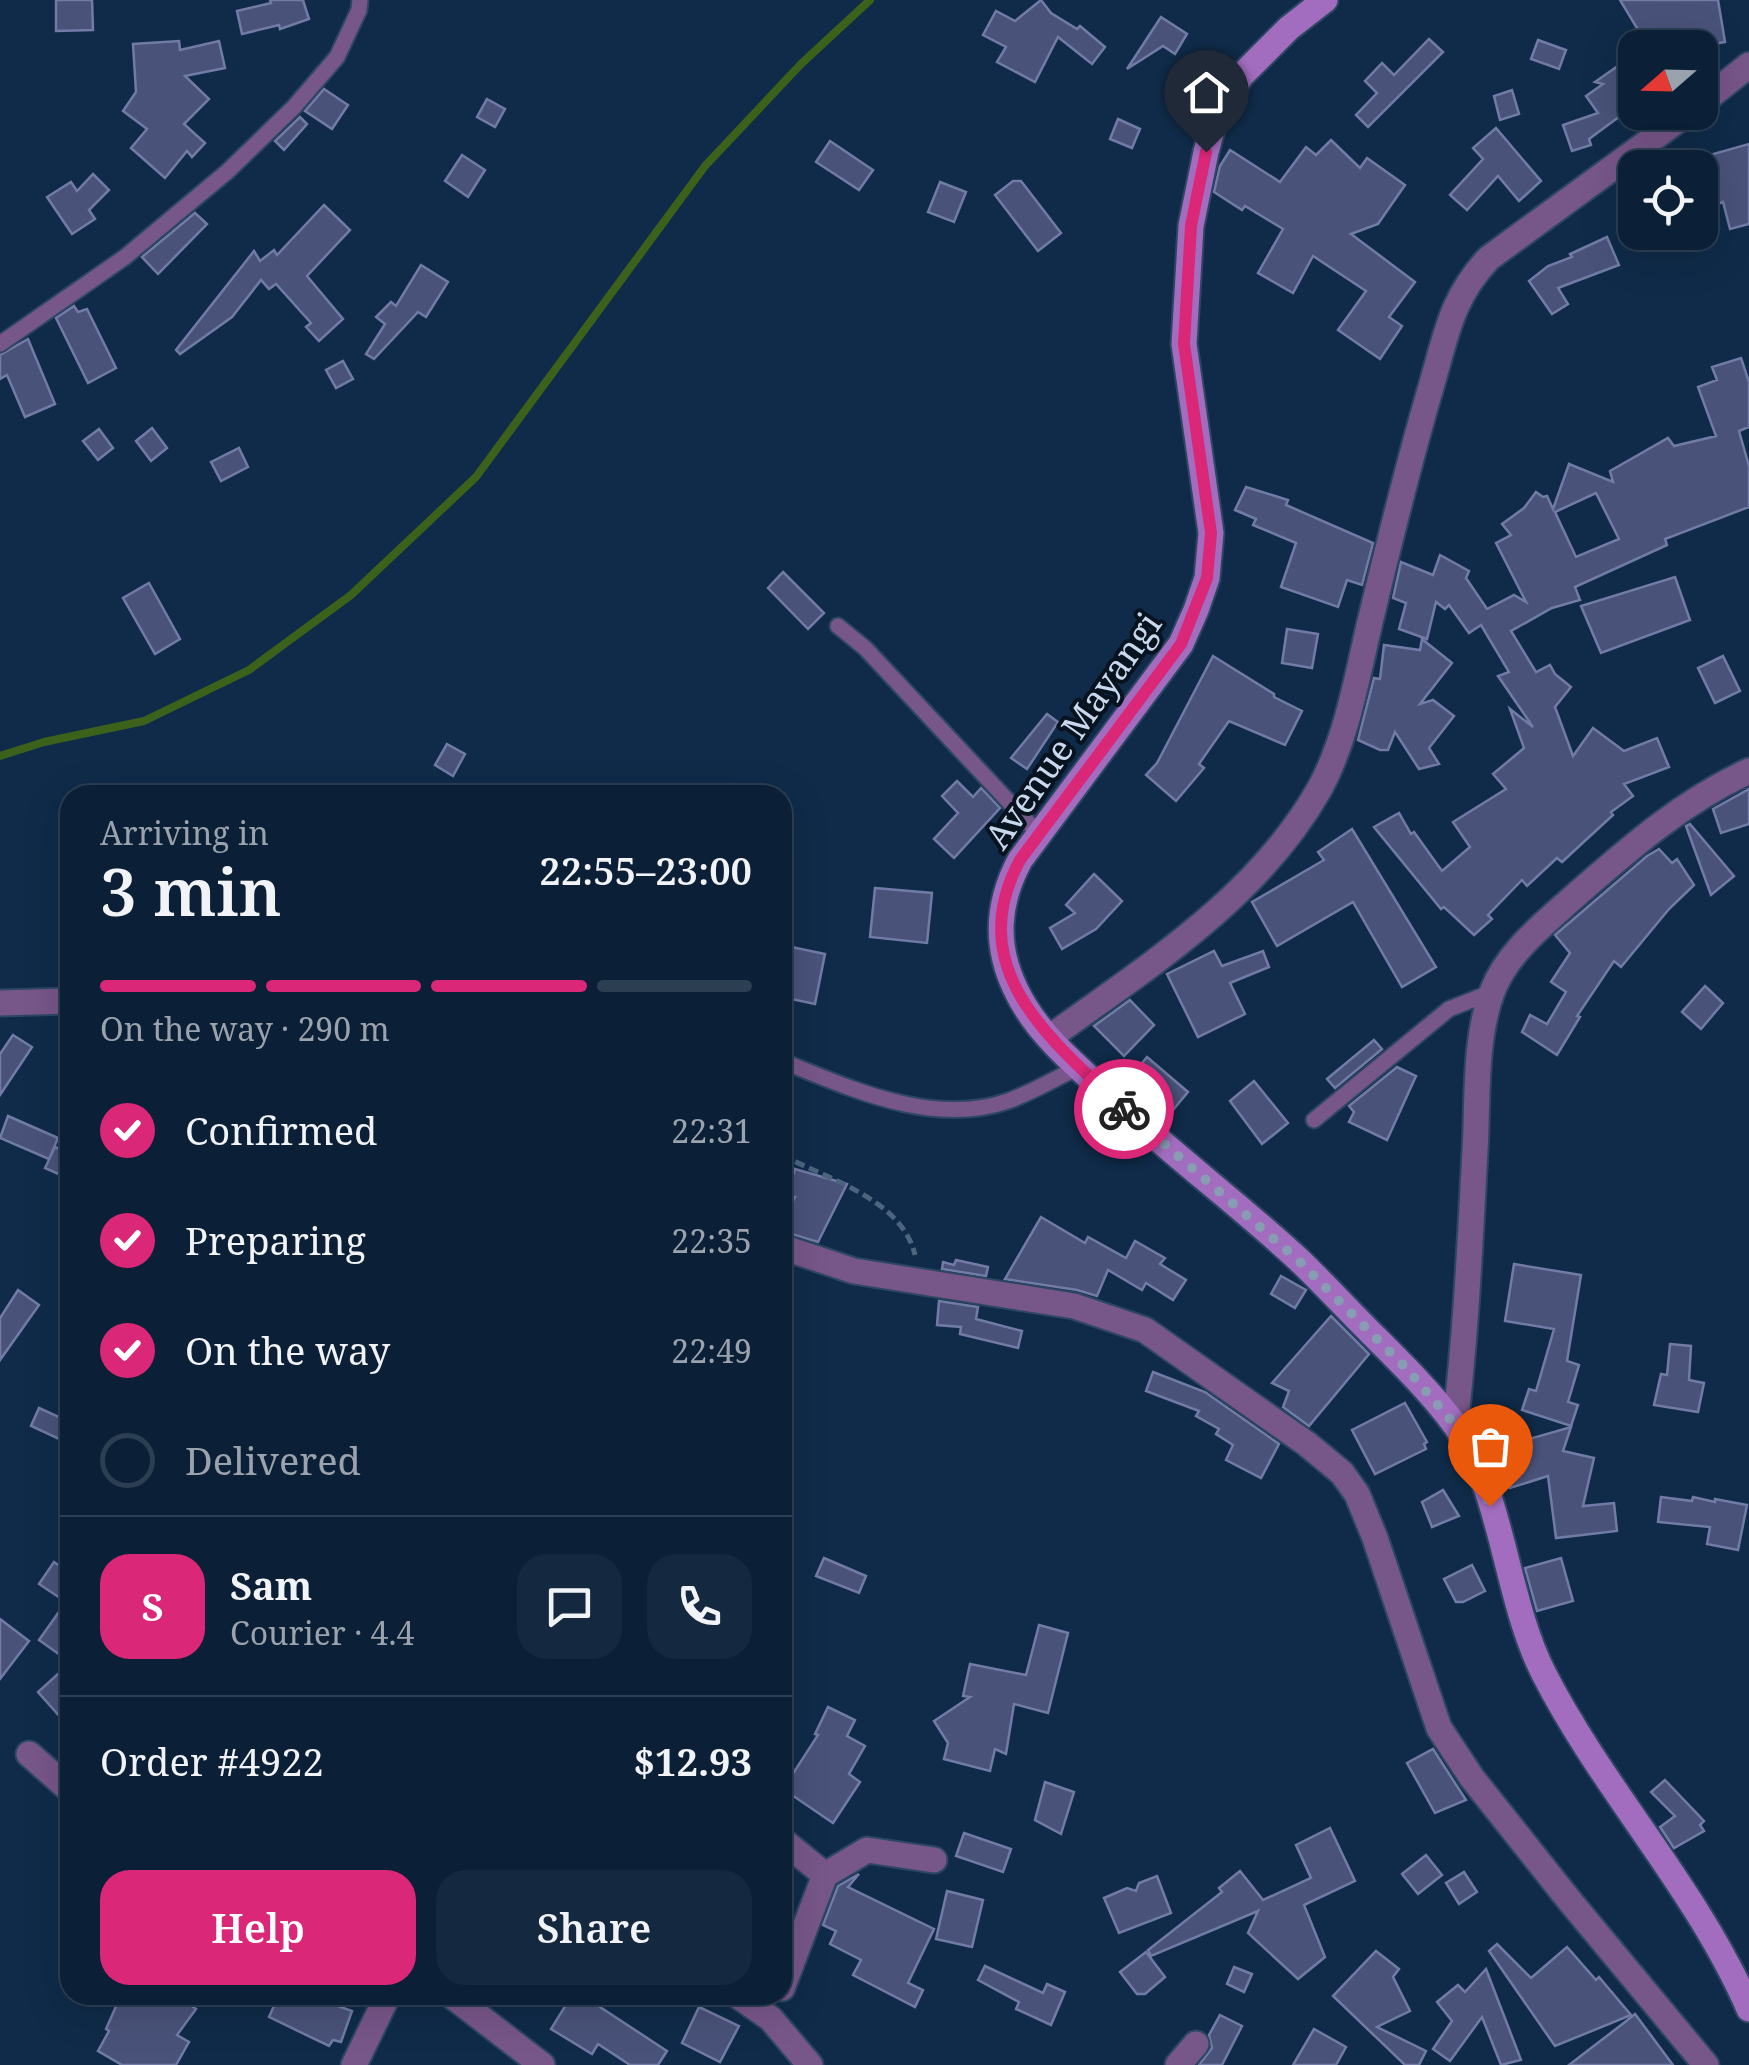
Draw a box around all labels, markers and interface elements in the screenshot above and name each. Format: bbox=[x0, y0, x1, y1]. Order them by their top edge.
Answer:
north arrow bbox=[1618, 30, 1718, 130]
map controls bbox=[1618, 30, 1718, 250]
pin bbox=[1164, 50, 1249, 153]
icon: home bbox=[1179, 65, 1234, 120]
button: locate bbox=[1618, 150, 1718, 250]
street label: Avenue Mayangi bbox=[973, 603, 1171, 857]
text: Arriving in bbox=[100, 811, 269, 854]
text: 22:55–23:00 bbox=[539, 844, 752, 896]
text: 3 min bbox=[100, 847, 282, 935]
text: On the way · 290 m bbox=[100, 1007, 390, 1050]
courier bbox=[1074, 1059, 1174, 1159]
icon: bike bbox=[1097, 1082, 1152, 1137]
icon: check bbox=[100, 1103, 155, 1158]
text: Confirmed bbox=[185, 1104, 377, 1156]
text: 22:31 bbox=[671, 1109, 752, 1152]
icon: check bbox=[100, 1213, 155, 1268]
text: Preparing bbox=[185, 1214, 366, 1266]
text: 22:35 bbox=[671, 1219, 752, 1262]
icon: check bbox=[100, 1323, 155, 1378]
text: On the way bbox=[185, 1324, 390, 1376]
text: 22:49 bbox=[671, 1329, 752, 1372]
pin bbox=[1448, 1404, 1533, 1507]
icon: bag bbox=[1463, 1419, 1518, 1474]
text: Delivered bbox=[185, 1434, 361, 1486]
button: chat bbox=[517, 1554, 622, 1659]
button: phone bbox=[647, 1554, 752, 1659]
text: Sam bbox=[230, 1559, 312, 1611]
text: S bbox=[141, 1580, 164, 1632]
text: Courier · 4.4 bbox=[230, 1611, 414, 1654]
text: Order #4922 bbox=[100, 1735, 324, 1787]
text: $12.93 bbox=[633, 1735, 752, 1787]
button: Help bbox=[100, 1870, 416, 1985]
button: Share bbox=[436, 1870, 752, 1985]

